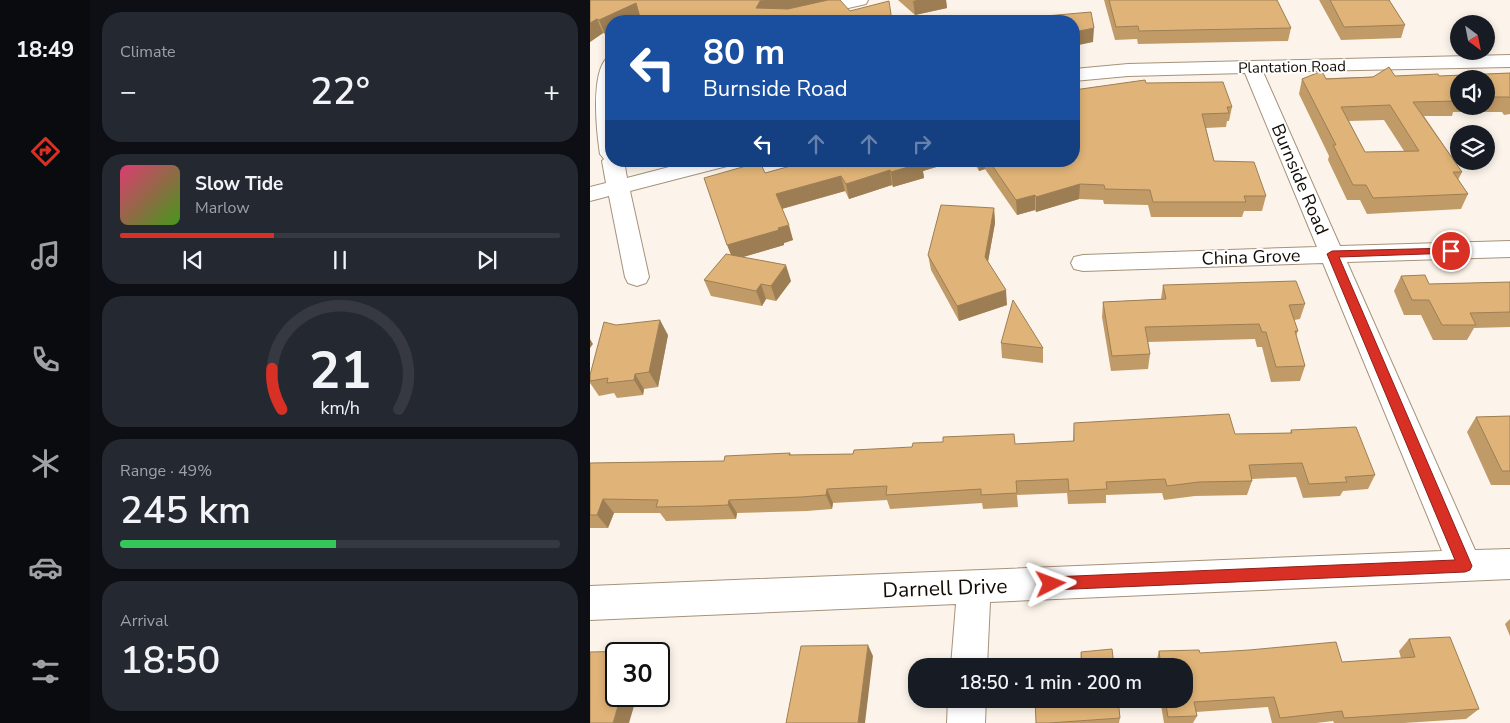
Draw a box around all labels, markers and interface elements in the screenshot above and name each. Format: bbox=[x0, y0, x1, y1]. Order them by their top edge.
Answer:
north arrow bbox=[1450, 15, 1495, 60]
map controls bbox=[1450, 15, 1495, 170]
text: 80 m bbox=[703, 29, 785, 76]
text: 18:49 bbox=[16, 35, 74, 65]
icon: left bbox=[620, 35, 685, 100]
text: Climate bbox=[120, 41, 175, 63]
street label: Plantation Road bbox=[1238, 56, 1346, 78]
text: 22° bbox=[310, 66, 370, 117]
button: sound bbox=[1450, 70, 1495, 115]
text: − bbox=[120, 73, 137, 111]
text: + bbox=[543, 73, 560, 111]
text: Burnside Road bbox=[703, 74, 848, 104]
street label: Burnside Road bbox=[1266, 120, 1334, 238]
button: layers bbox=[1450, 125, 1495, 170]
icon: left bbox=[749, 130, 777, 158]
icon: ahead bbox=[802, 130, 830, 158]
icon: ahead bbox=[855, 130, 883, 158]
icon: right bbox=[908, 130, 936, 158]
icon: directions bbox=[28, 134, 63, 169]
text: Slow Tide bbox=[195, 171, 283, 197]
text: Marlow bbox=[195, 197, 250, 219]
pin bbox=[1430, 230, 1472, 272]
icon: arrive bbox=[1437, 237, 1465, 265]
icon: music bbox=[28, 238, 63, 273]
street label: China Grove bbox=[1201, 243, 1301, 271]
icon: previous bbox=[179, 246, 207, 274]
icon: pause bbox=[326, 246, 354, 274]
icon: next bbox=[473, 246, 501, 274]
text: 21 bbox=[309, 335, 371, 406]
icon: phone bbox=[28, 342, 63, 377]
text: km/h bbox=[320, 396, 360, 420]
icon: climate bbox=[28, 446, 63, 481]
text: Range · 49% bbox=[120, 460, 212, 482]
text: 245 km bbox=[120, 485, 251, 536]
icon: car bbox=[28, 550, 63, 585]
position arrow bbox=[1024, 557, 1076, 609]
street label: Darnell Drive bbox=[882, 572, 1008, 604]
text: Arrival bbox=[120, 610, 168, 632]
text: 18:50 bbox=[120, 635, 220, 686]
speed limit sign: 30 bbox=[605, 642, 670, 707]
icon: filters bbox=[28, 654, 63, 689]
text: 18:50 · 1 min · 200 m bbox=[959, 670, 1142, 696]

